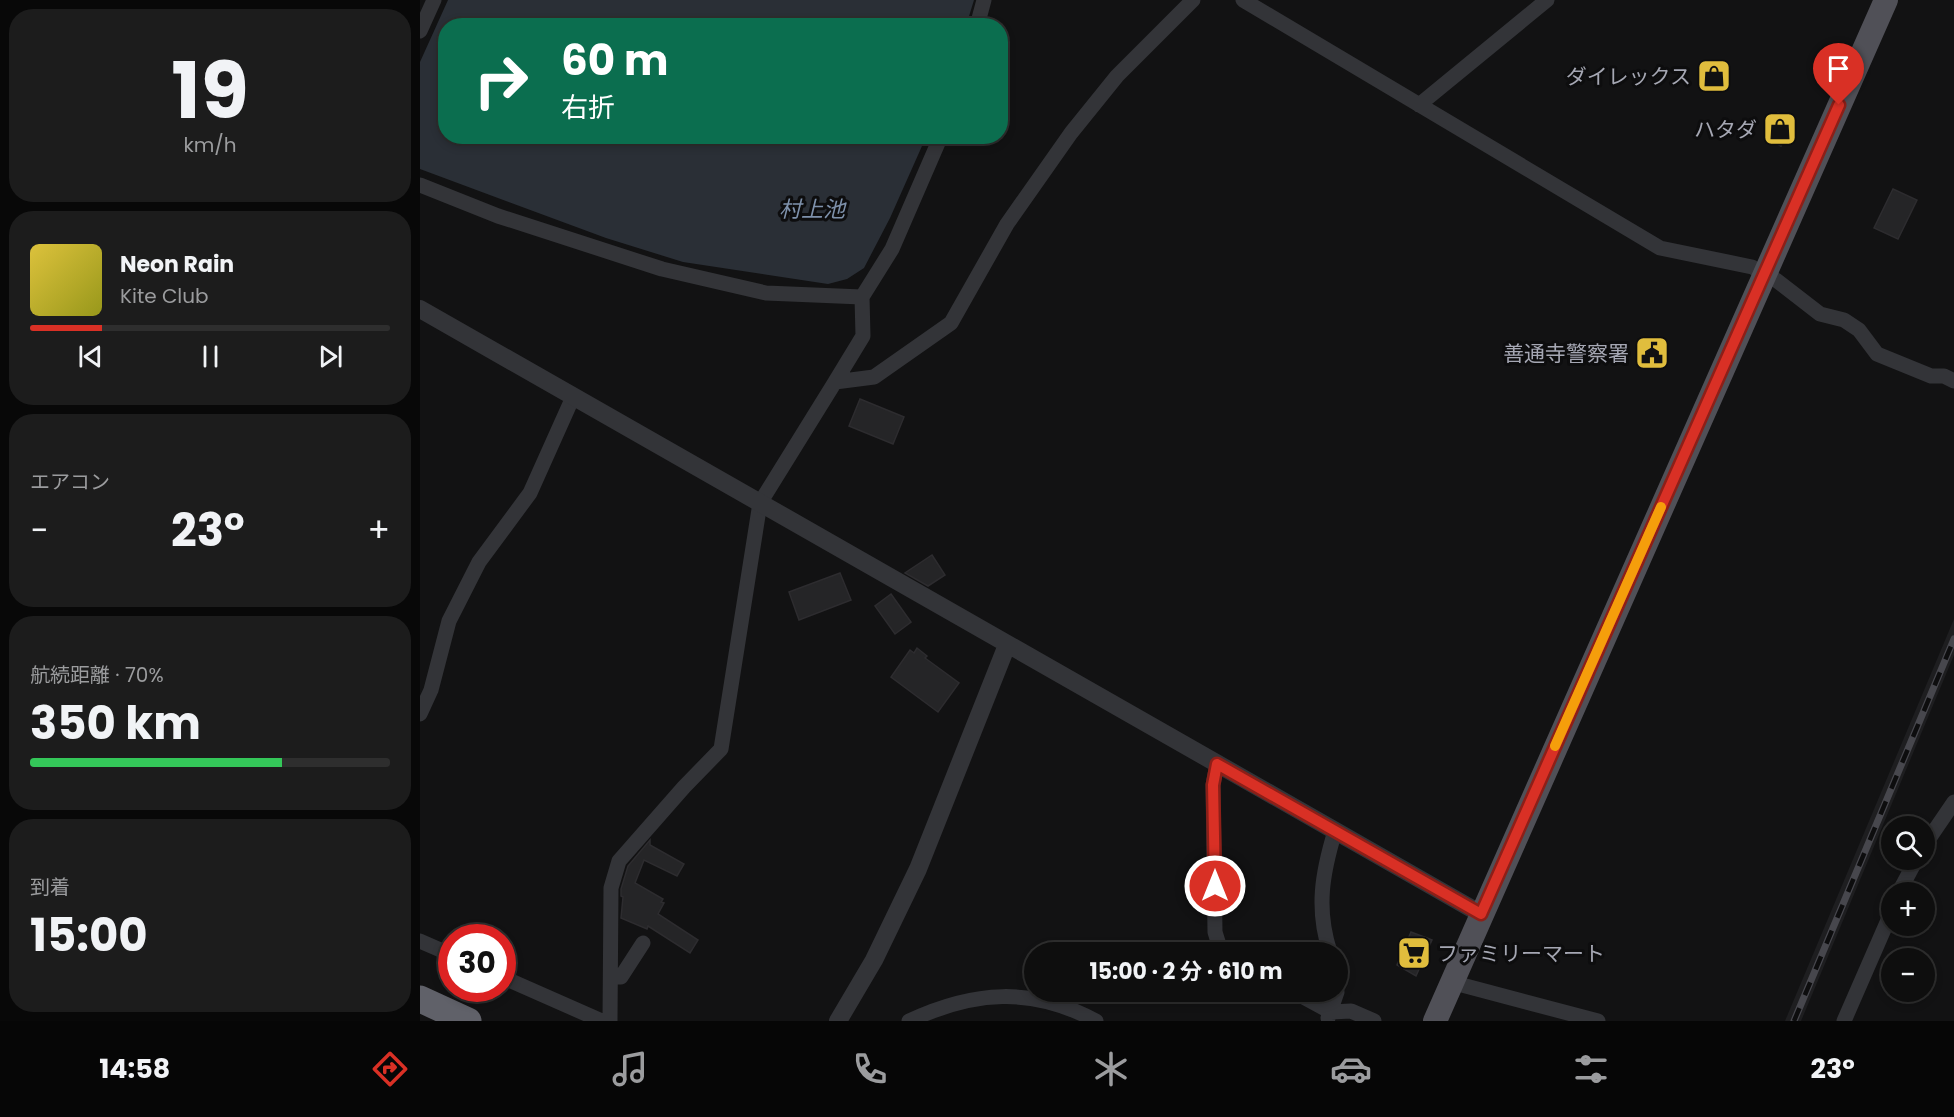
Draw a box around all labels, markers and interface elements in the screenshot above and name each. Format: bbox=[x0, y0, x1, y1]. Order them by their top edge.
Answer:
text: 60 m bbox=[561, 31, 669, 90]
text: 19 bbox=[171, 36, 249, 145]
icon: right bbox=[462, 42, 540, 120]
pin bbox=[1813, 43, 1864, 105]
icon: arrive bbox=[1822, 52, 1855, 85]
shop icon: ダイレックス bbox=[1696, 58, 1732, 94]
place label: ダイレックス bbox=[1566, 62, 1691, 91]
text: 右折 bbox=[561, 89, 615, 126]
shop icon: ハタダ bbox=[1762, 111, 1798, 147]
place label: ハタダ bbox=[1694, 115, 1757, 144]
text: km/h bbox=[183, 131, 237, 159]
water label: 村上池 bbox=[779, 194, 847, 225]
text: Neon Rain bbox=[120, 249, 234, 280]
text: Kite Club bbox=[120, 282, 209, 310]
public building icon: 善通寺警察署 bbox=[1634, 335, 1670, 371]
place label: 善通寺警察署 bbox=[1503, 339, 1629, 368]
icon: previous bbox=[74, 340, 107, 373]
icon: pause bbox=[194, 340, 227, 373]
icon: next bbox=[314, 340, 347, 373]
text: エアコン bbox=[30, 468, 110, 496]
text: 23° bbox=[171, 499, 245, 562]
text: − bbox=[30, 507, 48, 554]
text: + bbox=[367, 507, 390, 554]
text: 航続距離 · 70% bbox=[30, 661, 164, 689]
text: 350 km bbox=[30, 692, 201, 755]
map controls bbox=[1881, 816, 1935, 1002]
button: search bbox=[1881, 816, 1935, 870]
position arrow bbox=[1183, 854, 1247, 918]
text: 到着 bbox=[30, 873, 70, 901]
button: + bbox=[1881, 882, 1935, 936]
text: 15:00 bbox=[30, 904, 148, 967]
speed limit sign: 30 bbox=[438, 924, 516, 1002]
supermarket icon: ファミリーマート bbox=[1396, 935, 1432, 971]
place label: ファミリーマート bbox=[1437, 939, 1605, 968]
button: − bbox=[1881, 948, 1935, 1002]
text: 15:00 · 2 分 · 610 m bbox=[1089, 956, 1283, 987]
icon: directions bbox=[369, 1048, 411, 1090]
icon: music bbox=[609, 1048, 651, 1090]
icon: phone bbox=[849, 1048, 891, 1090]
icon: climate bbox=[1090, 1048, 1132, 1090]
icon: car bbox=[1330, 1048, 1372, 1090]
icon: filters bbox=[1570, 1048, 1612, 1090]
text: 14:58 bbox=[99, 1050, 170, 1087]
text: 23° bbox=[1811, 1050, 1855, 1087]

